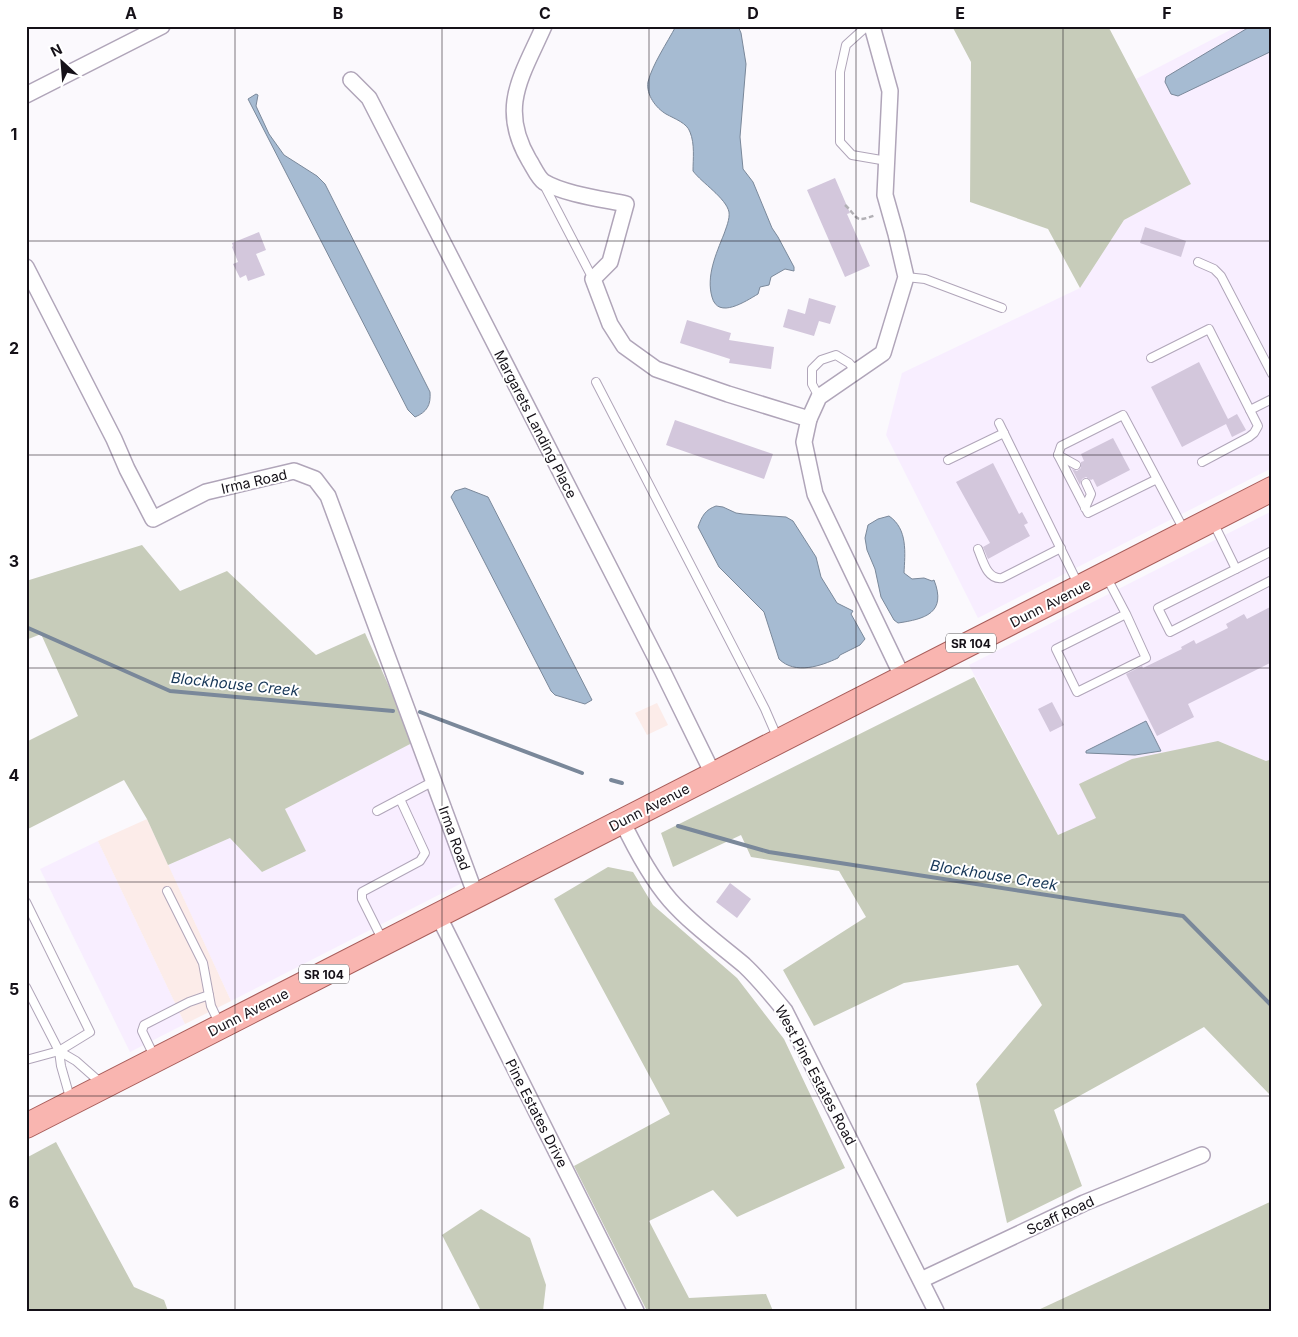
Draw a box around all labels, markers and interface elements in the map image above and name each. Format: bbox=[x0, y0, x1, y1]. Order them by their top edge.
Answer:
text: A bbox=[125, 3, 137, 23]
text: B bbox=[333, 3, 343, 23]
text: C bbox=[539, 3, 551, 23]
text: D bbox=[747, 3, 759, 23]
text: E bbox=[955, 3, 965, 23]
text: F bbox=[1162, 3, 1172, 23]
north arrow bbox=[38, 38, 88, 88]
text: N bbox=[48, 40, 65, 60]
text: 1 bbox=[11, 124, 17, 144]
text: 2 bbox=[9, 338, 19, 358]
street label: Margarets Landing Place bbox=[491, 347, 581, 501]
street label: Irma Road bbox=[219, 465, 289, 497]
text: 3 bbox=[9, 551, 19, 571]
street label: Dunn Avenue bbox=[1007, 575, 1093, 631]
road number: SR 104 bbox=[946, 634, 996, 652]
water label: Blockhouse Creek bbox=[170, 668, 301, 700]
text: 4 bbox=[9, 765, 20, 785]
street label: Dunn Avenue bbox=[606, 779, 692, 835]
street label: Irma Road bbox=[436, 804, 474, 872]
water label: Blockhouse Creek bbox=[929, 856, 1060, 895]
road number: SR 104 bbox=[299, 964, 349, 984]
text: 5 bbox=[9, 979, 19, 999]
street label: Dunn Avenue bbox=[205, 984, 291, 1040]
street label: West Pine Estates Road bbox=[772, 1002, 860, 1148]
street label: Pine Estates Drive bbox=[502, 1056, 572, 1170]
text: 6 bbox=[9, 1192, 19, 1212]
street label: Scaff Road bbox=[1024, 1192, 1096, 1238]

